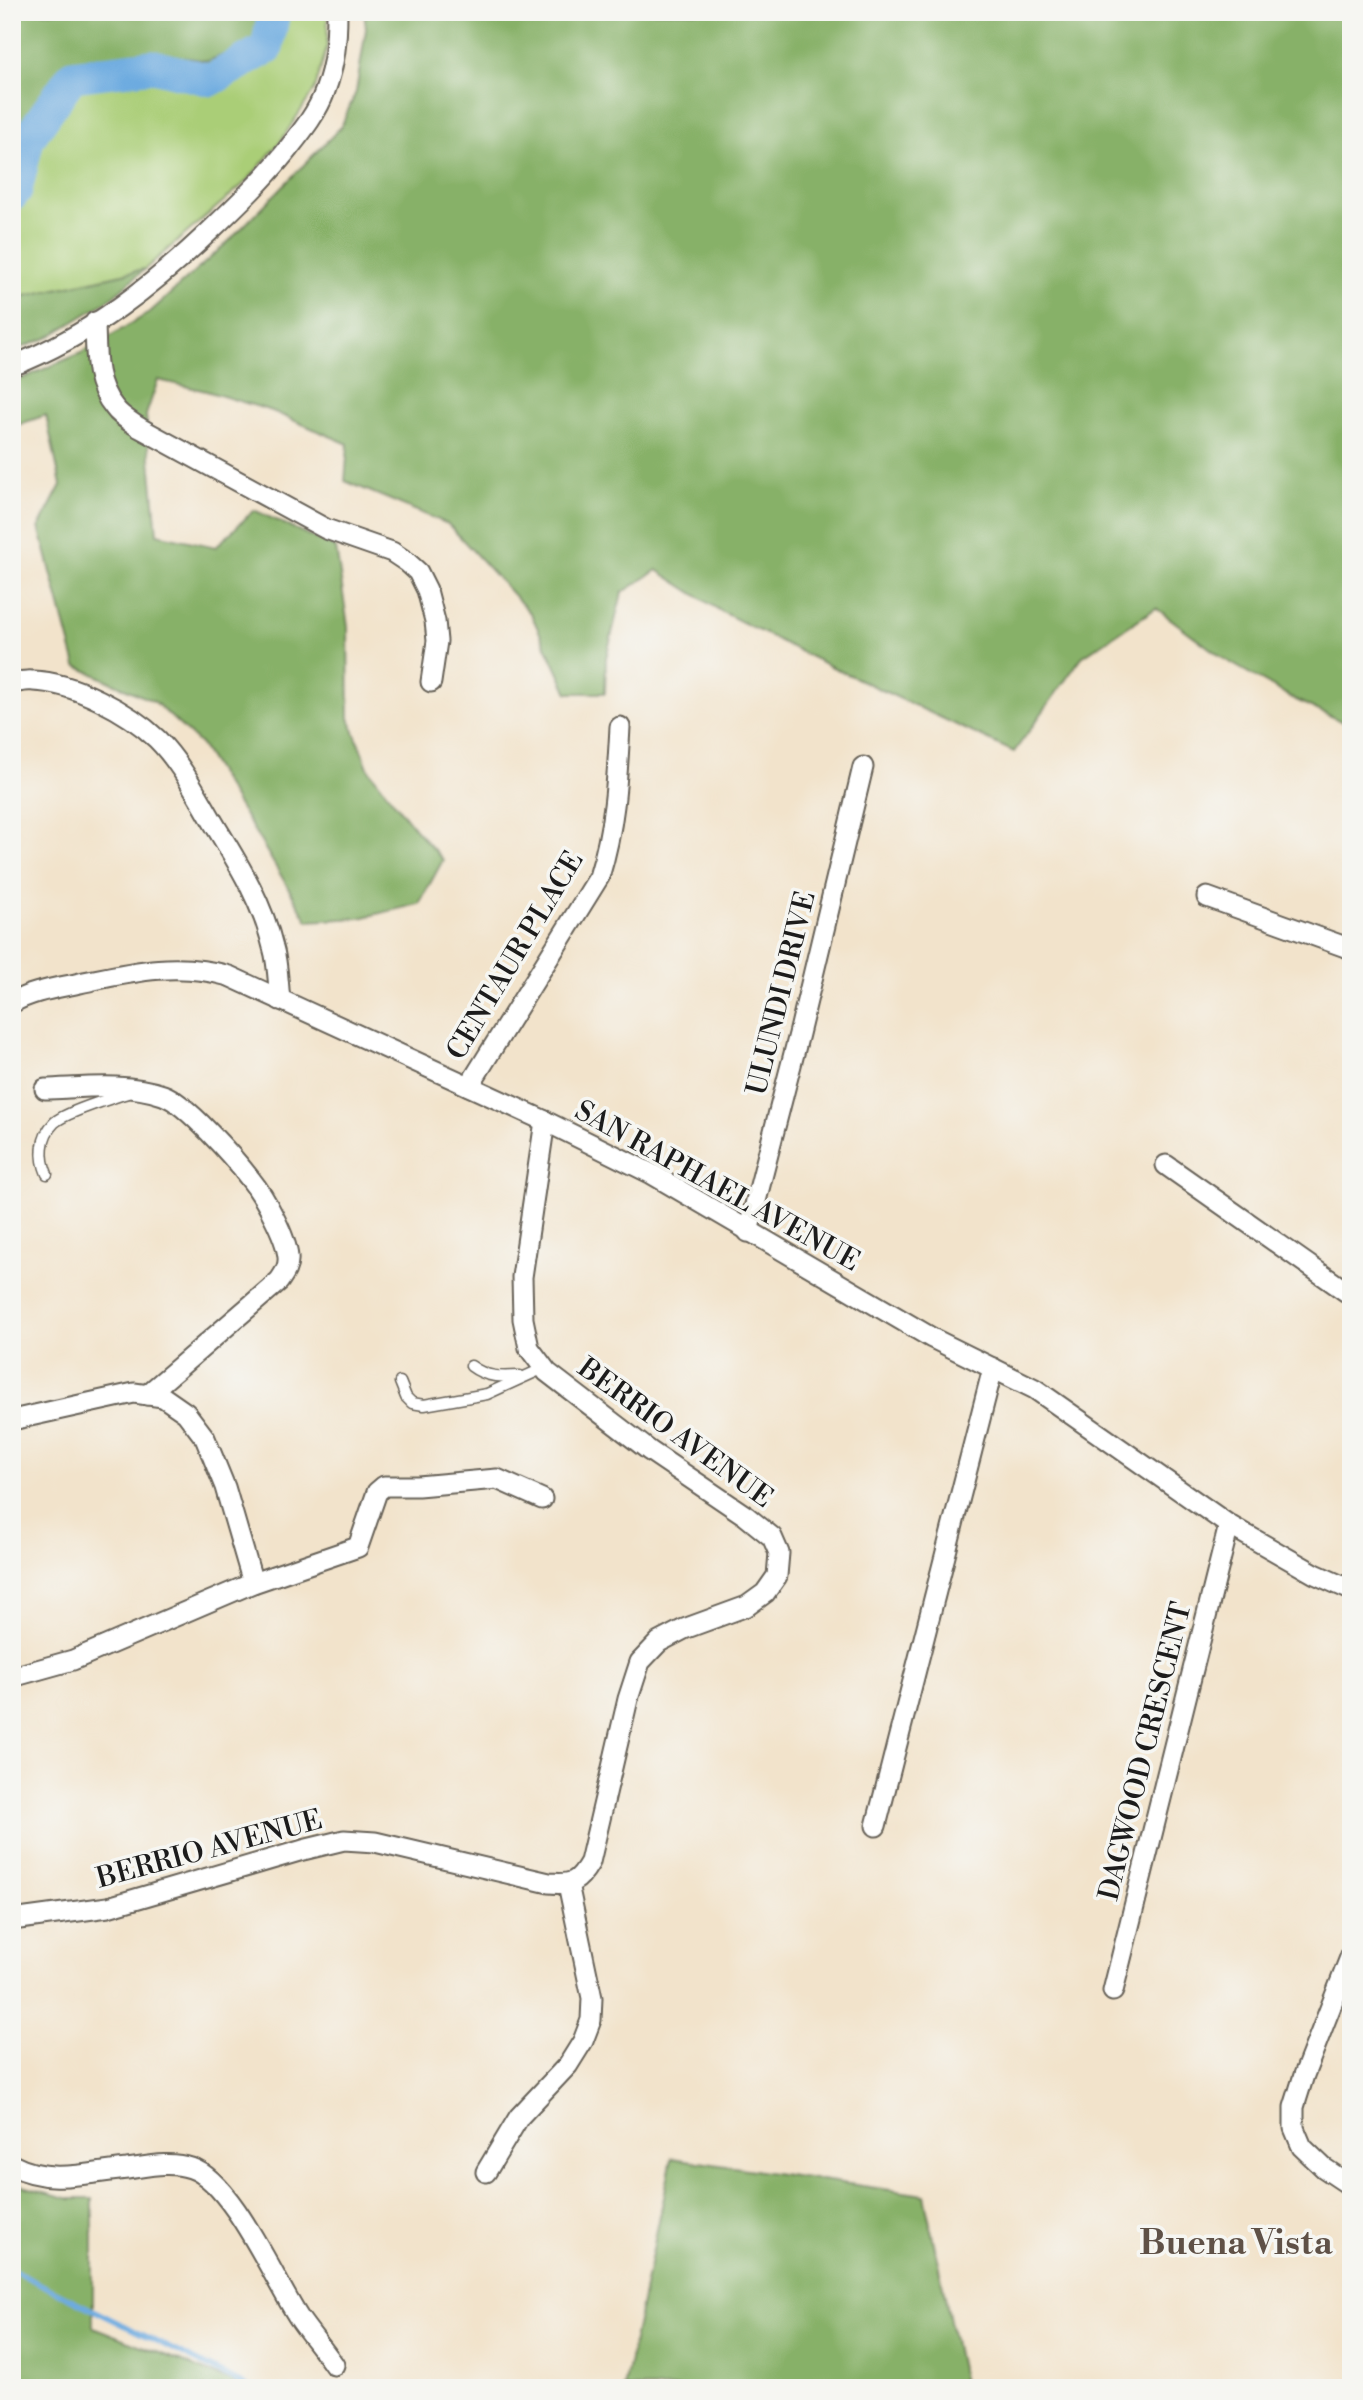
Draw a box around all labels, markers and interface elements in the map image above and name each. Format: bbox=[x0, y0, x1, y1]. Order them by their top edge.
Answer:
street label: CENTAUR PLACE bbox=[439, 845, 591, 1066]
street label: ULUNDI DRIVE bbox=[739, 888, 824, 1099]
street label: SAN RAPHAEL AVENUE bbox=[569, 1093, 866, 1279]
street label: BERRIO AVENUE bbox=[570, 1350, 779, 1516]
street label: DAGWOOD CRESCENT bbox=[1091, 1599, 1199, 1904]
street label: BERRIO AVENUE bbox=[92, 1802, 326, 1897]
district label: Buena Vista bbox=[1139, 2222, 1334, 2265]

